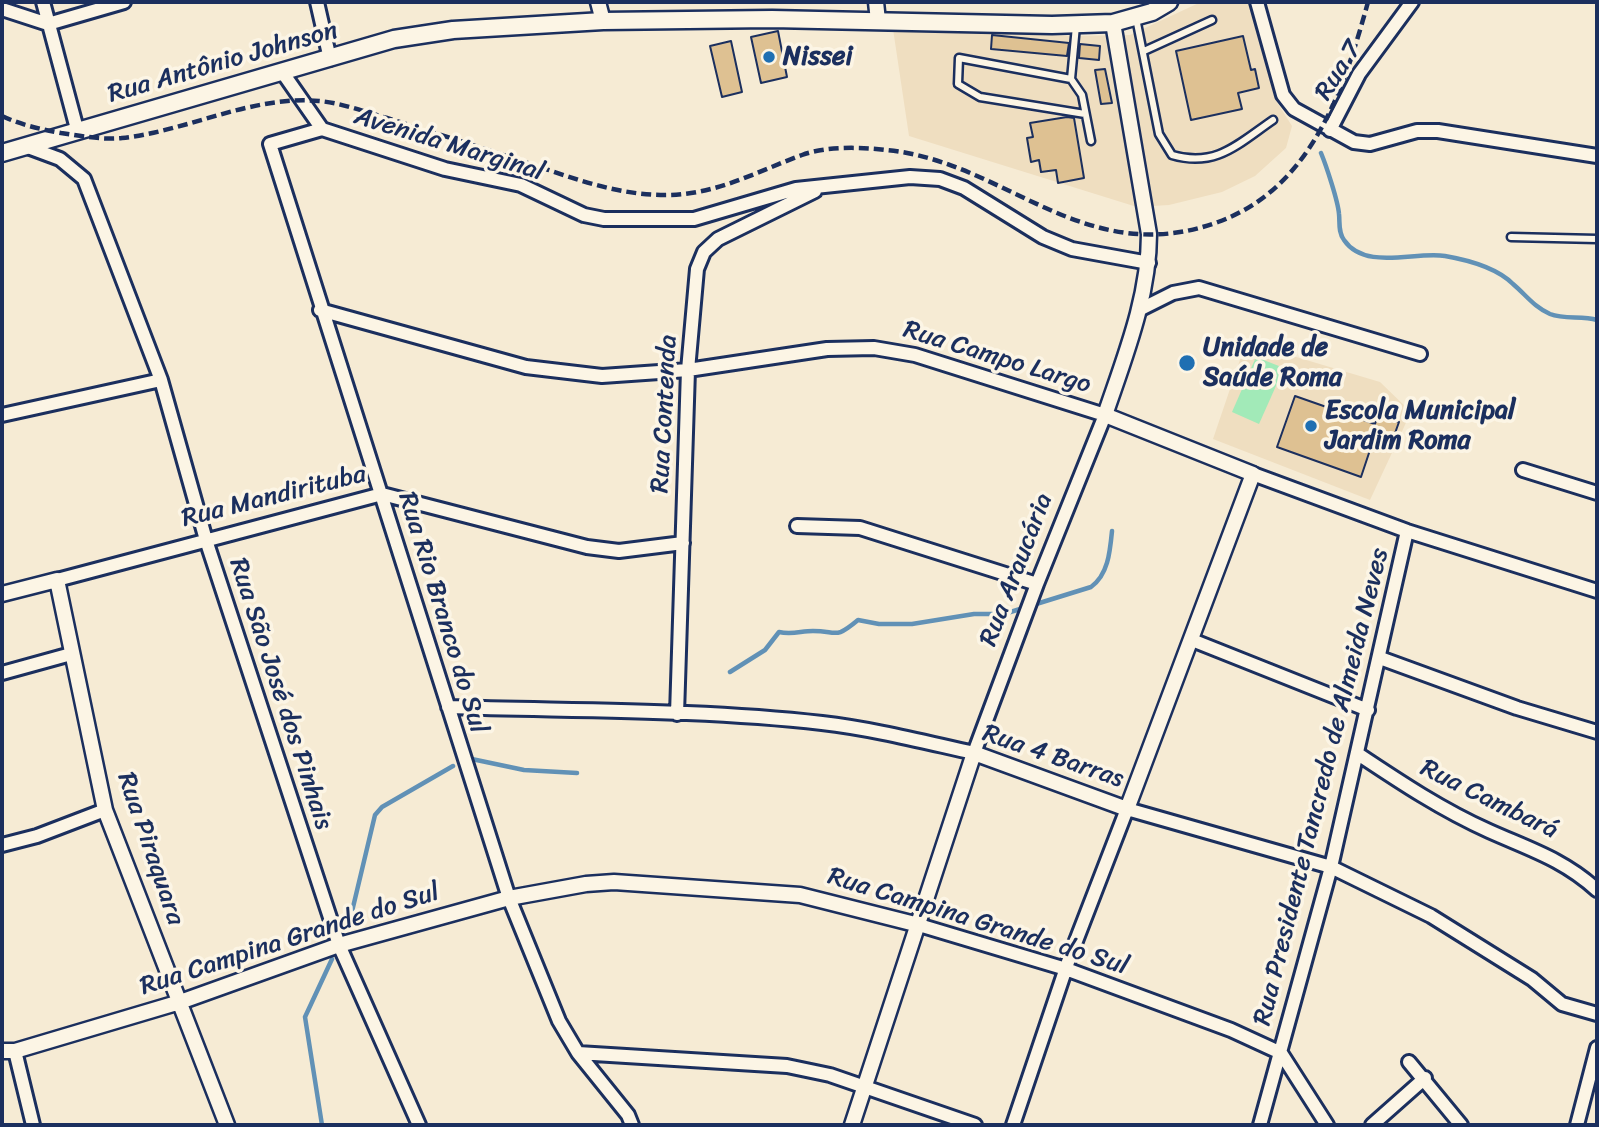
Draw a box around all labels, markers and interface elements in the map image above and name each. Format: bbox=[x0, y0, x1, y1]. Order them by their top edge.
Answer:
street label: Rua Antônio Johnson bbox=[105, 15, 341, 111]
street label: Rua 7 bbox=[1309, 35, 1369, 107]
place label: Nissei bbox=[783, 41, 853, 73]
marker: Nissei bbox=[761, 49, 777, 65]
street label: Avenida Marginal bbox=[350, 101, 548, 189]
street label: Rua Campo Largo bbox=[899, 315, 1095, 401]
place label: Unidade de Saúde Roma bbox=[1203, 332, 1342, 394]
street label: Rua Contenda bbox=[645, 334, 685, 494]
marker: Unidade de Saúde Roma bbox=[1177, 353, 1197, 373]
place label: Escola Municipal Jardim Roma bbox=[1325, 395, 1515, 457]
marker: Escola Municipal Jardim Roma bbox=[1303, 418, 1319, 434]
street label: Rua Mandirituba bbox=[179, 459, 369, 535]
street label: Rua Rio Branco do Sul bbox=[390, 488, 494, 738]
street label: Rua Araucária bbox=[974, 489, 1060, 651]
street label: Rua Presidente Tancredo de Almeida Neves bbox=[1247, 545, 1397, 1029]
street label: Rua São José dos Pinhais bbox=[221, 554, 339, 834]
street label: Rua 4 Barras bbox=[978, 718, 1128, 796]
street label: Rua Cambará bbox=[1415, 753, 1563, 847]
street label: Rua Piraquara bbox=[109, 768, 191, 930]
street label: Rua Campina Grande do Sul bbox=[824, 861, 1132, 983]
street label: Rua Campina Grande do Sul bbox=[136, 877, 444, 1003]

